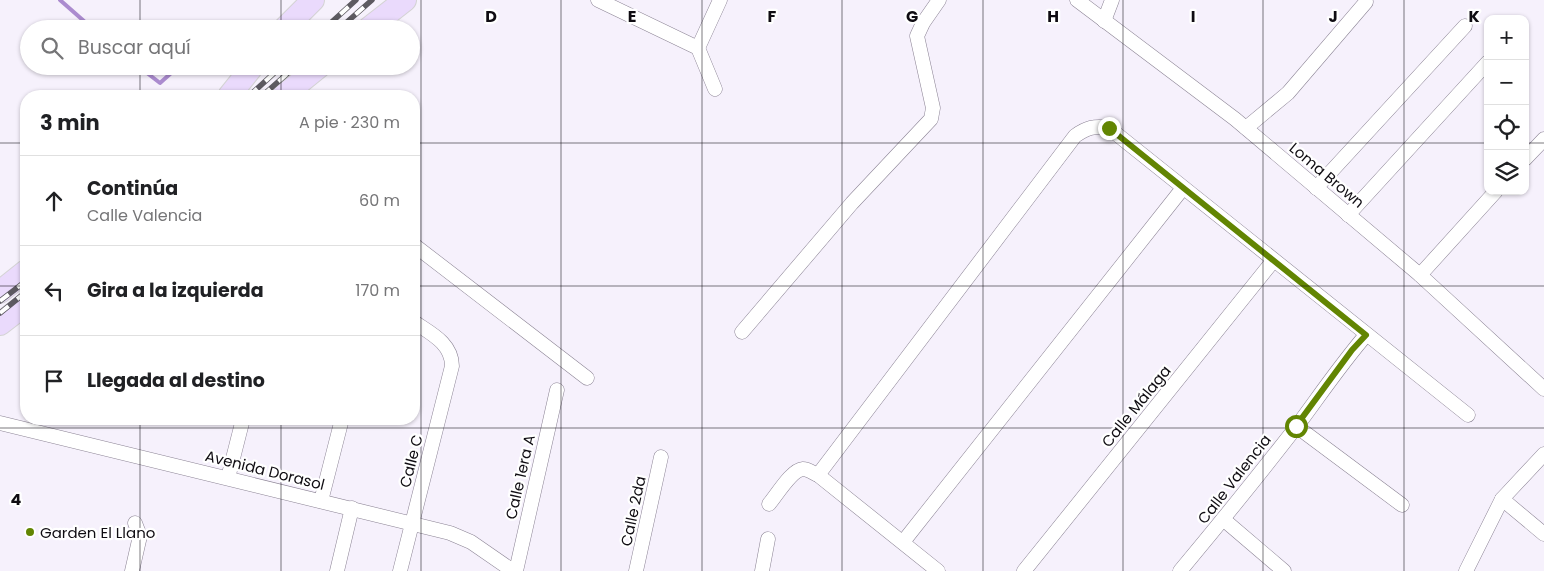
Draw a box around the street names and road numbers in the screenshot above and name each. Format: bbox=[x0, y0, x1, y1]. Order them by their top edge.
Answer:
street label: Loma Brown bbox=[1285, 137, 1369, 213]
street label: Calle Málaga bbox=[1097, 361, 1175, 451]
street label: Calle Valencia bbox=[1192, 430, 1276, 528]
street label: Calle C bbox=[394, 432, 428, 490]
street label: Calle 1era A bbox=[500, 433, 540, 521]
street label: Avenida Dorasol bbox=[203, 445, 327, 495]
street label: Calle 2da bbox=[615, 474, 651, 548]

